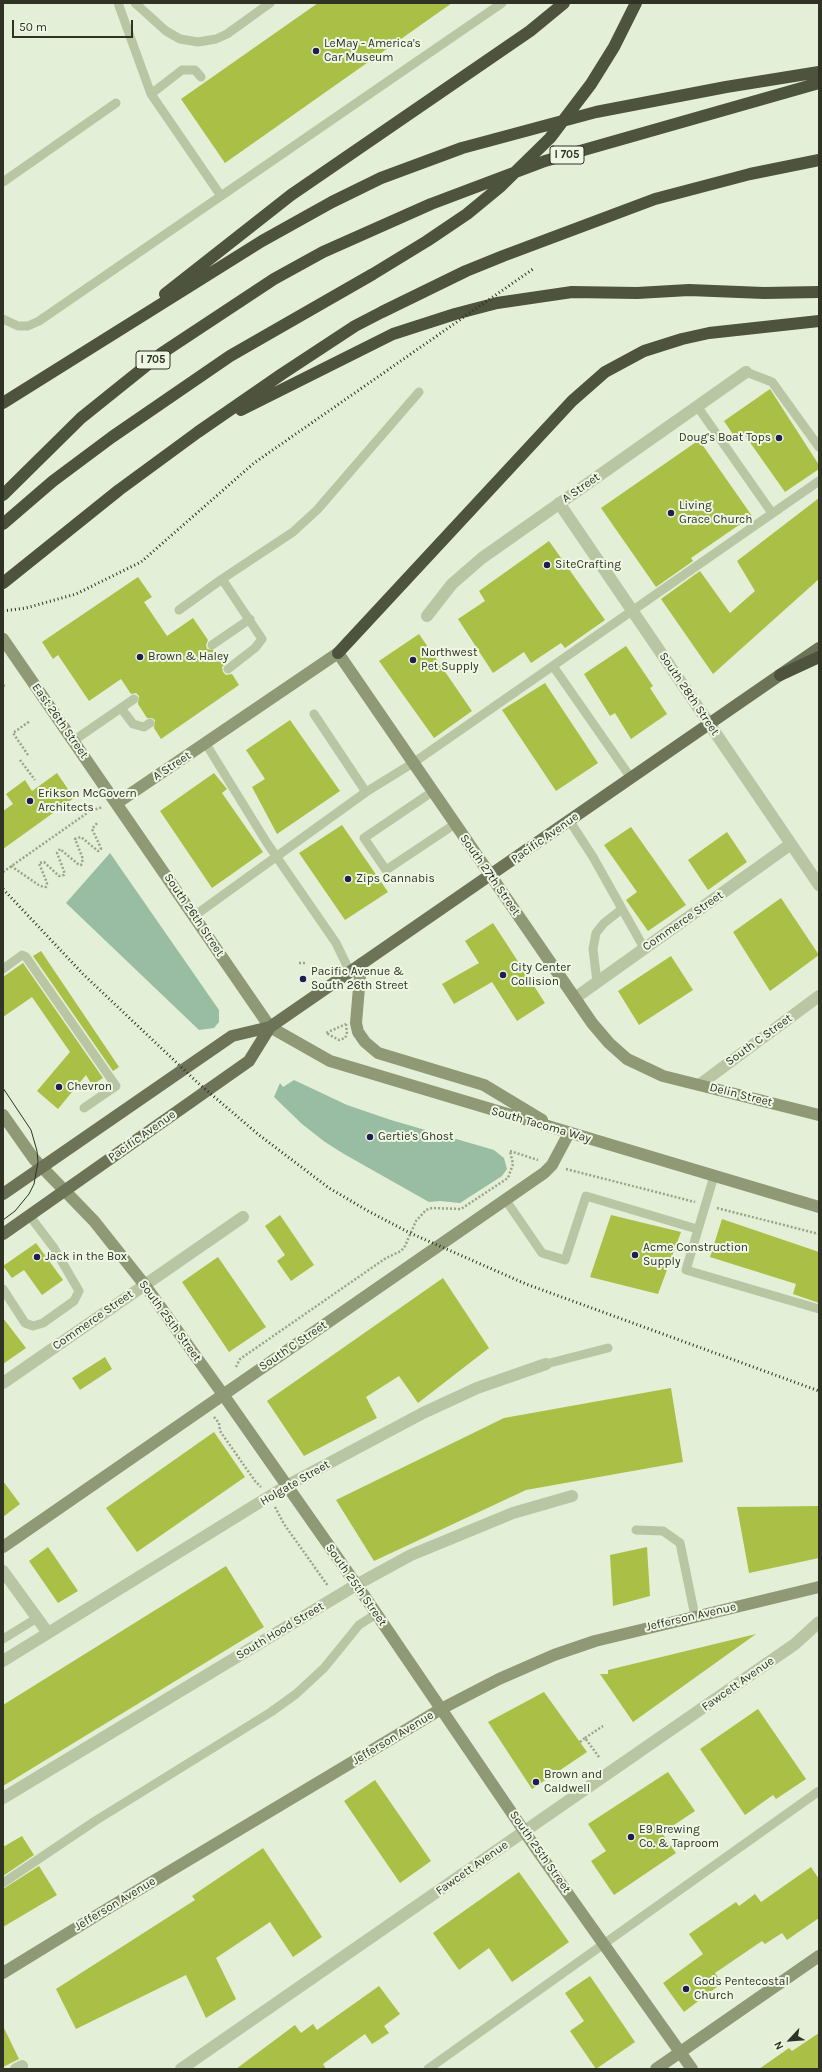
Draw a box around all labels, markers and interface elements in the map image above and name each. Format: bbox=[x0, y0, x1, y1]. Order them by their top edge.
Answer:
scale bar bbox=[14, 12, 135, 38]
text: 50 m bbox=[19, 20, 47, 34]
place label: LeMay - America's Car Museum bbox=[324, 37, 421, 65]
marker: LeMay - America's Car Museum bbox=[311, 46, 321, 56]
road number: I 705 bbox=[550, 146, 584, 164]
road number: I 705 bbox=[136, 351, 170, 369]
place label: Doug's Boat Tops bbox=[679, 431, 771, 445]
marker: Doug's Boat Tops bbox=[774, 433, 784, 443]
street label: A Street bbox=[559, 470, 603, 506]
place label: Living Grace Church bbox=[679, 499, 753, 527]
marker: Living Grace Church bbox=[666, 508, 676, 518]
place label: SiteCrafting bbox=[555, 558, 621, 572]
marker: SiteCrafting bbox=[542, 560, 552, 570]
place label: Northwest Pet Supply bbox=[421, 646, 479, 674]
place label: Brown & Haley bbox=[148, 650, 229, 664]
street label: South 28th Street bbox=[656, 650, 722, 738]
marker: Brown & Haley bbox=[135, 652, 145, 662]
marker: Northwest Pet Supply bbox=[408, 655, 418, 665]
street label: East 26th Street bbox=[29, 681, 91, 761]
street label: A Street bbox=[150, 748, 194, 784]
place label: Erikson McGovern Architects bbox=[38, 787, 137, 815]
marker: Erikson McGovern Architects bbox=[25, 796, 35, 806]
street label: Pacific Avenue bbox=[508, 809, 582, 867]
street label: South 27th Street bbox=[457, 832, 523, 918]
street label: South 26th Street bbox=[161, 871, 227, 959]
place label: Zips Cannabis bbox=[356, 872, 435, 886]
marker: Zips Cannabis bbox=[343, 874, 353, 884]
street label: Commerce Street bbox=[640, 888, 726, 954]
place label: City Center Collision bbox=[511, 961, 571, 989]
place label: Pacific Avenue & South 26th Street bbox=[311, 965, 408, 993]
marker: City Center Collision bbox=[498, 970, 508, 980]
marker: Pacific Avenue & South 26th Street bbox=[298, 974, 308, 984]
street label: South C Street bbox=[723, 1011, 795, 1069]
place label: Chevron bbox=[67, 1080, 112, 1094]
street label: Delin Street bbox=[708, 1080, 774, 1110]
marker: Chevron bbox=[54, 1082, 64, 1092]
street label: South Tacoma Way bbox=[489, 1104, 593, 1146]
street label: Pacific Avenue bbox=[105, 1107, 179, 1165]
place label: Gertie's Ghost bbox=[378, 1130, 454, 1144]
marker: Gertie's Ghost bbox=[365, 1132, 375, 1142]
place label: Acme Construction Supply bbox=[643, 1241, 748, 1269]
place label: Jack in the Box bbox=[45, 1250, 127, 1264]
marker: Acme Construction Supply bbox=[630, 1250, 640, 1260]
marker: Jack in the Box bbox=[32, 1252, 42, 1262]
street label: South 25th Street bbox=[136, 1278, 204, 1364]
street label: Commerce Street bbox=[50, 1287, 136, 1353]
street label: South C Street bbox=[256, 1318, 330, 1374]
street label: Holgate Street bbox=[258, 1457, 332, 1509]
street label: South 25th Street bbox=[322, 1541, 390, 1629]
street label: South Hood Street bbox=[234, 1599, 326, 1663]
street label: Jefferson Avenue bbox=[644, 1600, 738, 1634]
street label: Fawcett Avenue bbox=[699, 1654, 777, 1714]
street label: Jefferson Avenue bbox=[350, 1708, 436, 1768]
place label: Brown and Caldwell bbox=[544, 1768, 602, 1796]
marker: Brown and Caldwell bbox=[531, 1777, 541, 1787]
street label: South 25th Street bbox=[506, 1808, 574, 1896]
place label: E9 Brewing Co. & Taproom bbox=[639, 1823, 719, 1851]
marker: E9 Brewing Co. & Taproom bbox=[626, 1832, 636, 1842]
street label: Fawcett Avenue bbox=[433, 1838, 511, 1898]
street label: Jefferson Avenue bbox=[72, 1874, 158, 1934]
place label: Gods Pentecostal Church bbox=[694, 1975, 789, 2003]
marker: Gods Pentecostal Church bbox=[681, 1984, 691, 1994]
north arrow bbox=[770, 2020, 810, 2060]
text: N bbox=[771, 2039, 786, 2052]

